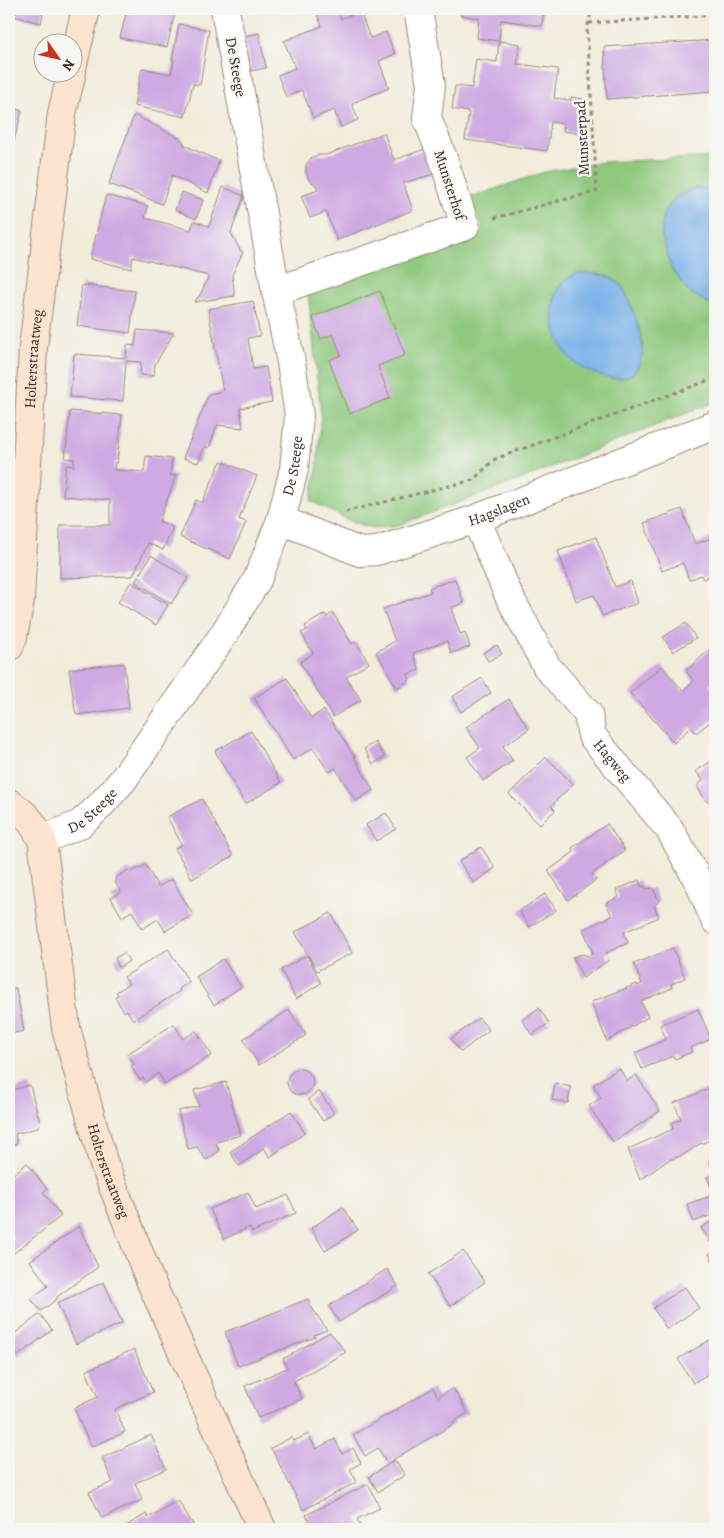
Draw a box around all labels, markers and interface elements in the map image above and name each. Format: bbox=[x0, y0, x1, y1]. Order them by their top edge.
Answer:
north arrow bbox=[32, 32, 82, 82]
street label: De Steege bbox=[221, 35, 251, 99]
text: N bbox=[58, 55, 79, 75]
street label: Munsterpad bbox=[570, 99, 594, 176]
street label: Munsterhof bbox=[429, 147, 471, 225]
street label: Holterstraatweg bbox=[20, 308, 48, 409]
street label: De Steege bbox=[278, 434, 307, 498]
street label: Hagslagen bbox=[466, 489, 533, 531]
street label: Hagweg bbox=[589, 735, 636, 787]
street label: De Steege bbox=[65, 783, 122, 838]
street label: Holterstraatweg bbox=[83, 1121, 135, 1222]

